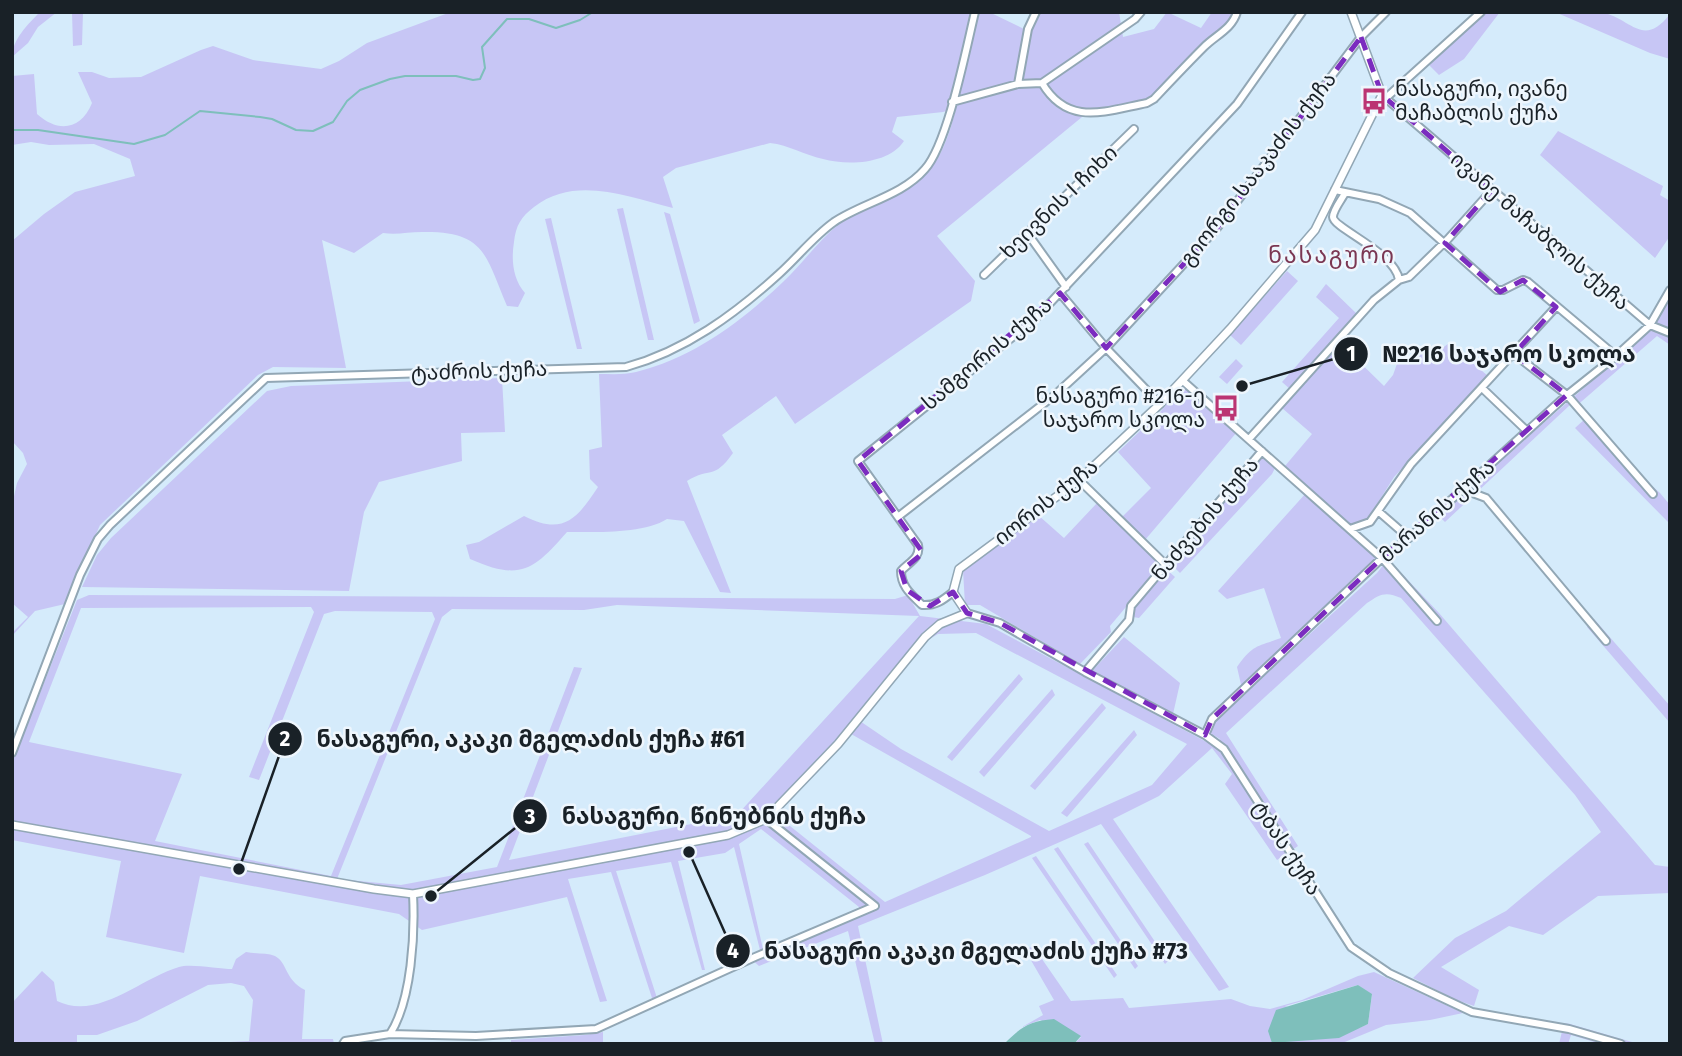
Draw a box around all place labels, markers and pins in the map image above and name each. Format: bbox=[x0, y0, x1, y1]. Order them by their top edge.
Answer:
place label: ნასაგური, ივანე მაჩაბლის ქუჩა bbox=[1395, 76, 1568, 126]
bus stop icon: ნასაგური, ივანე მაჩაბლის ქუჩა bbox=[1359, 86, 1389, 116]
callout: №216 საჯარო სკოლა bbox=[1333, 332, 1650, 376]
place label: ნასაგური #216-ე საჯარო სკოლა bbox=[1036, 383, 1205, 433]
bus stop icon: ნასაგური #216-ე საჯარო სკოლა bbox=[1211, 393, 1241, 423]
callout: ნასაგური, აკაკი მგელაძის ქუჩა #61 bbox=[267, 717, 759, 761]
callout: ნასაგური, წინუბნის ქუჩა bbox=[513, 794, 880, 838]
callout: ნასაგური აკაკი მგელაძის ქუჩა #73 bbox=[715, 929, 1202, 973]

